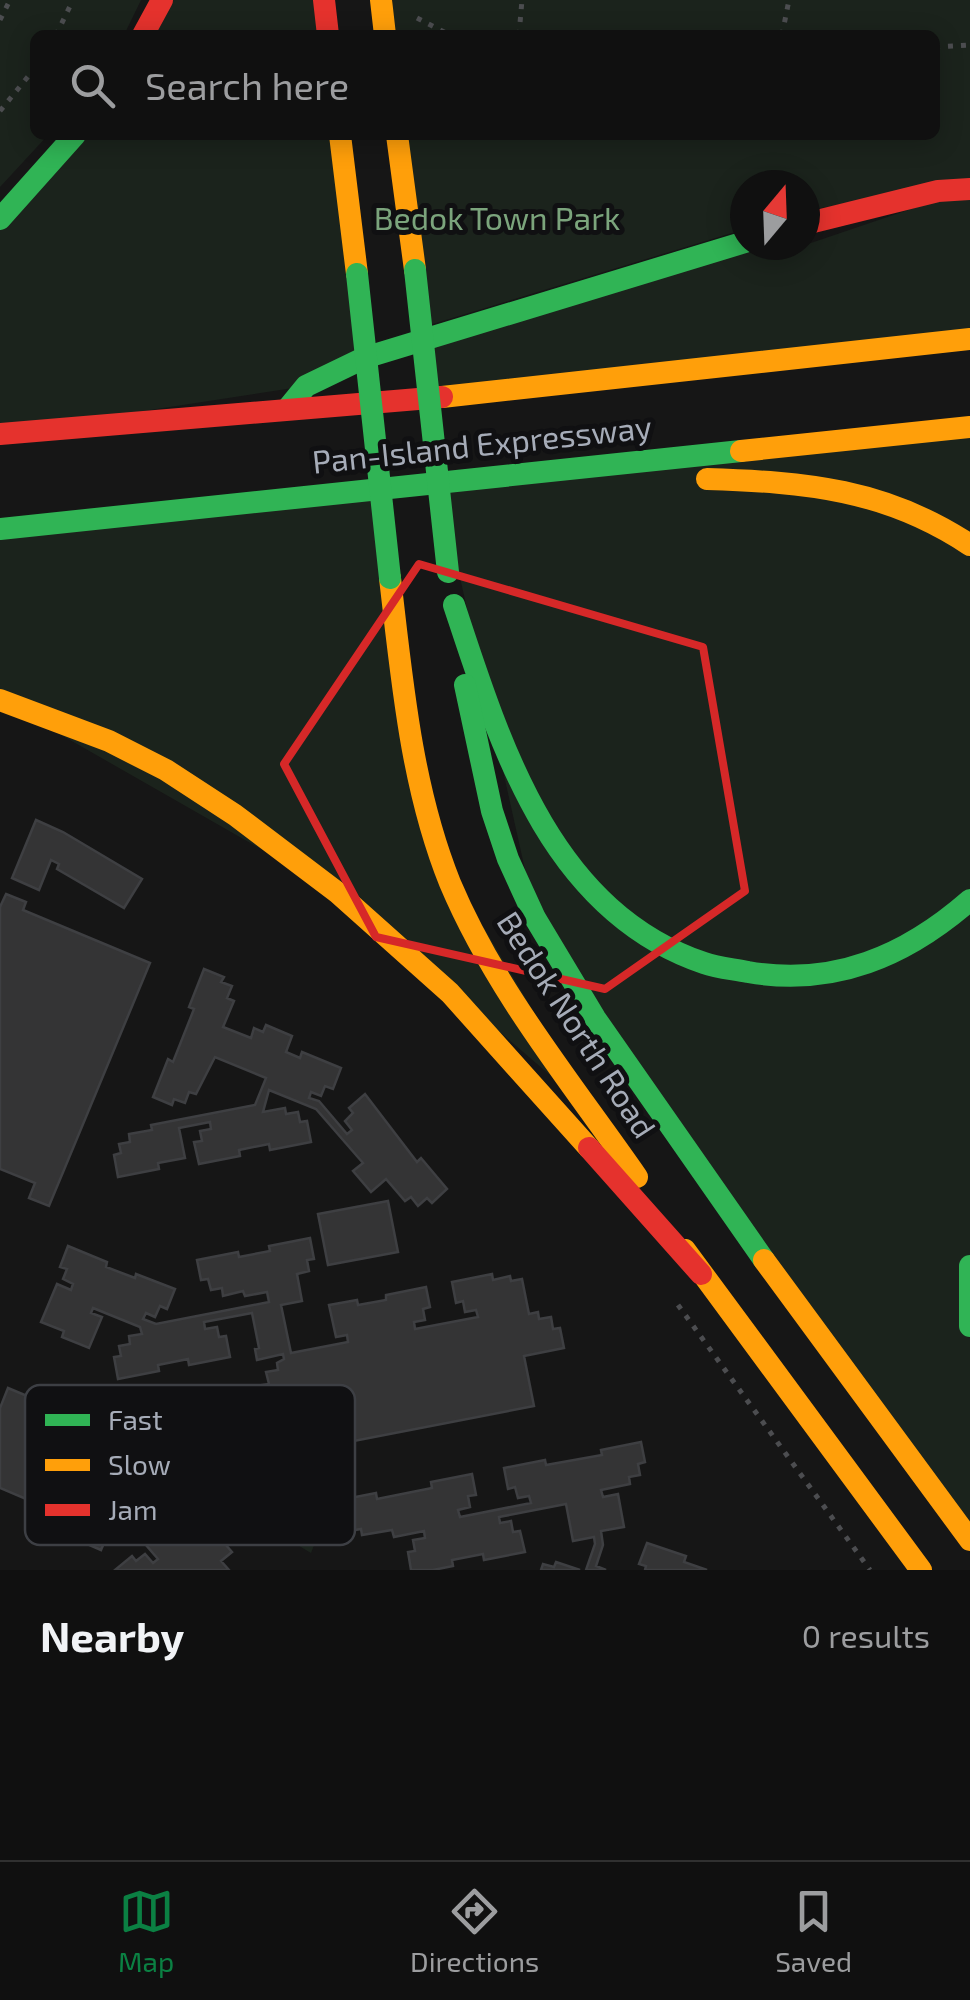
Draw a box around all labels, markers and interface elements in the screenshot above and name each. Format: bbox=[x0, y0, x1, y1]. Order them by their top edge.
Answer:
search box bbox=[30, 30, 940, 140]
icon: search bbox=[65, 58, 120, 113]
text: Search here bbox=[145, 62, 349, 108]
north arrow bbox=[730, 170, 820, 260]
park label: Bedok Town Park bbox=[374, 198, 620, 236]
street label: Pan-Island Expressway bbox=[310, 406, 654, 480]
street label: Bedok North Road bbox=[490, 904, 665, 1144]
legend bbox=[25, 1385, 355, 1545]
text: Fast bbox=[108, 1402, 163, 1436]
text: Slow bbox=[108, 1447, 171, 1481]
text: Jam bbox=[108, 1492, 157, 1526]
text: Nearby bbox=[40, 1610, 184, 1660]
text: 0 results bbox=[802, 1616, 930, 1654]
tab: Map bbox=[118, 1884, 174, 1978]
tab: Directions bbox=[410, 1884, 539, 1978]
tab: Saved bbox=[775, 1884, 852, 1978]

